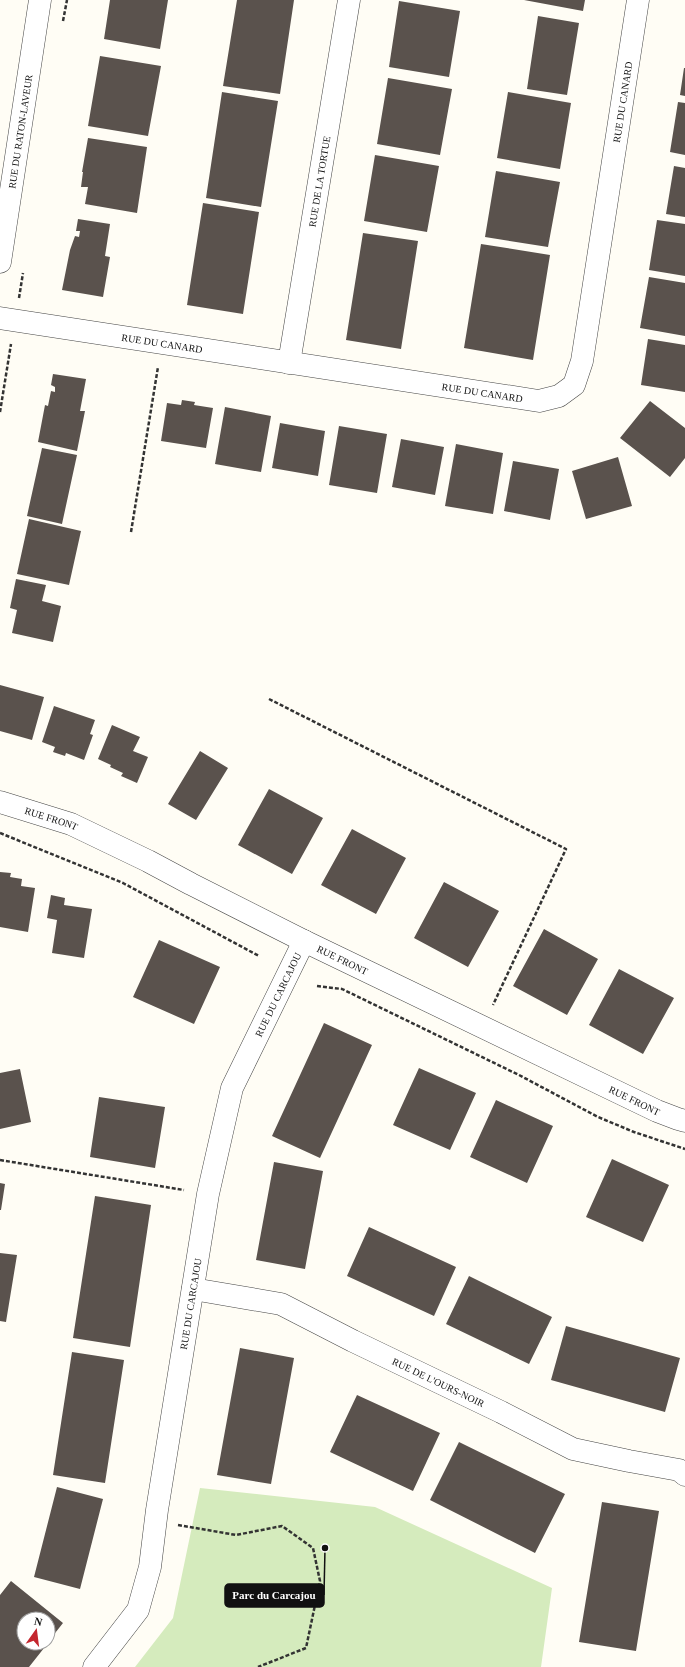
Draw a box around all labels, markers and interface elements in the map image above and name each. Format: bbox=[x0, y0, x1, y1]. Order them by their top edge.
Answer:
street label: RUE DU CANARD bbox=[610, 61, 634, 143]
street label: RUE DU RATON-LAVEUR bbox=[6, 73, 34, 189]
street label: RUE DE LA TORTUE bbox=[306, 135, 332, 228]
street label: RUE DU CANARD bbox=[121, 331, 203, 355]
street label: RUE DU CANARD bbox=[441, 381, 524, 404]
street label: RUE FRONT bbox=[24, 805, 80, 832]
street label: RUE FRONT bbox=[315, 943, 370, 977]
street label: RUE DU CARCAJOU bbox=[253, 950, 303, 1038]
street label: RUE FRONT bbox=[607, 1083, 662, 1117]
street label: RUE DU CARCAJOU bbox=[178, 1257, 203, 1350]
street label: RUE DE L'OURS-NOIR bbox=[391, 1355, 487, 1409]
callout: Parc du Carcajou bbox=[225, 1584, 324, 1607]
text: Parc du Carcajou bbox=[232, 1589, 316, 1601]
north arrow bbox=[16, 1611, 56, 1651]
text: N bbox=[33, 1615, 44, 1628]

